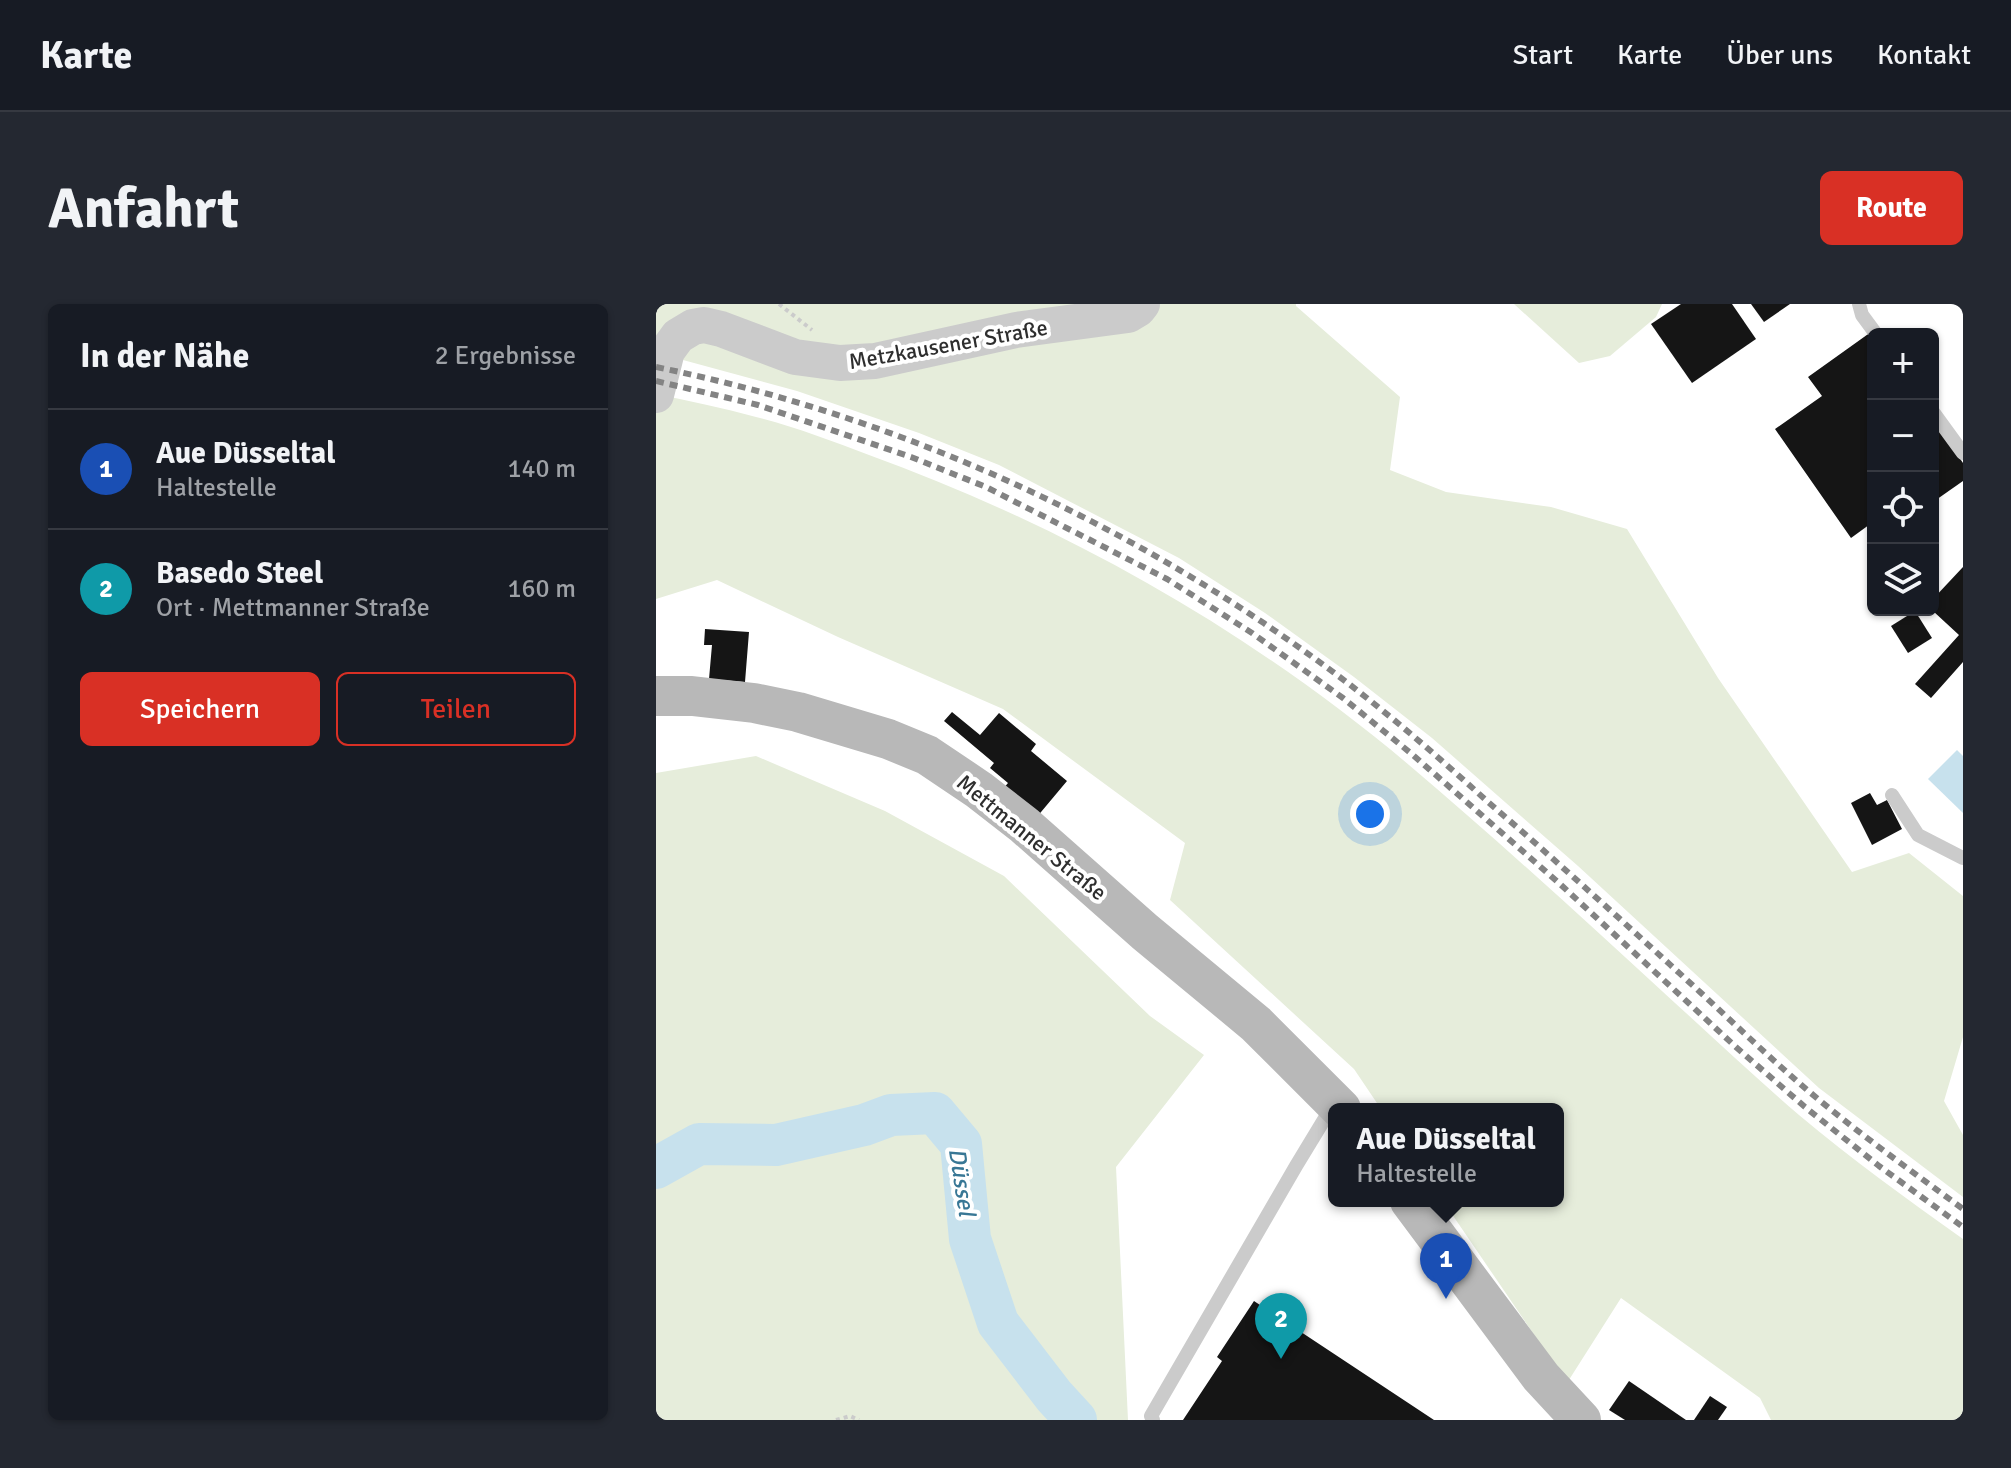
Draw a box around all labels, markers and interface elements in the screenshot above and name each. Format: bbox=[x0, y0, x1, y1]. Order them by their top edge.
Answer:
text: Karte bbox=[40, 32, 132, 79]
text: Start bbox=[1513, 38, 1573, 72]
text: Karte bbox=[1617, 38, 1682, 72]
text: Über uns bbox=[1726, 38, 1833, 72]
text: Kontakt bbox=[1877, 38, 1971, 72]
button: Route bbox=[1820, 171, 1963, 245]
text: Anfahrt bbox=[48, 174, 239, 243]
street label: Metzkausener Straße bbox=[847, 314, 1050, 375]
map controls bbox=[1867, 328, 1939, 616]
button: + bbox=[1867, 328, 1939, 400]
text: In der Nähe bbox=[80, 335, 249, 377]
text: 2 Ergebnisse bbox=[435, 340, 576, 372]
button: − bbox=[1867, 400, 1939, 472]
text: Aue Düsseltal bbox=[156, 435, 336, 472]
text: 1 bbox=[99, 453, 113, 485]
text: 140 m bbox=[507, 453, 576, 485]
text: Haltestelle bbox=[156, 472, 277, 504]
button: locate bbox=[1867, 472, 1939, 544]
button: layers bbox=[1867, 544, 1939, 616]
text: Basedo Steel bbox=[156, 555, 323, 592]
text: 2 bbox=[99, 573, 113, 605]
text: 160 m bbox=[507, 573, 576, 605]
text: Ort · Mettmanner Straße bbox=[156, 592, 430, 624]
button: Speichern bbox=[80, 672, 320, 746]
button: Teilen bbox=[336, 672, 576, 746]
street label: Mettmanner Straße bbox=[951, 769, 1112, 906]
your location bbox=[1350, 794, 1390, 834]
popup bbox=[1328, 1103, 1564, 1207]
text: Aue Düsseltal bbox=[1356, 1121, 1536, 1158]
water label: Düssel bbox=[942, 1146, 982, 1220]
text: Haltestelle bbox=[1356, 1158, 1477, 1190]
pin: 1 bbox=[1420, 1233, 1472, 1299]
pin: 2 bbox=[1255, 1293, 1307, 1359]

